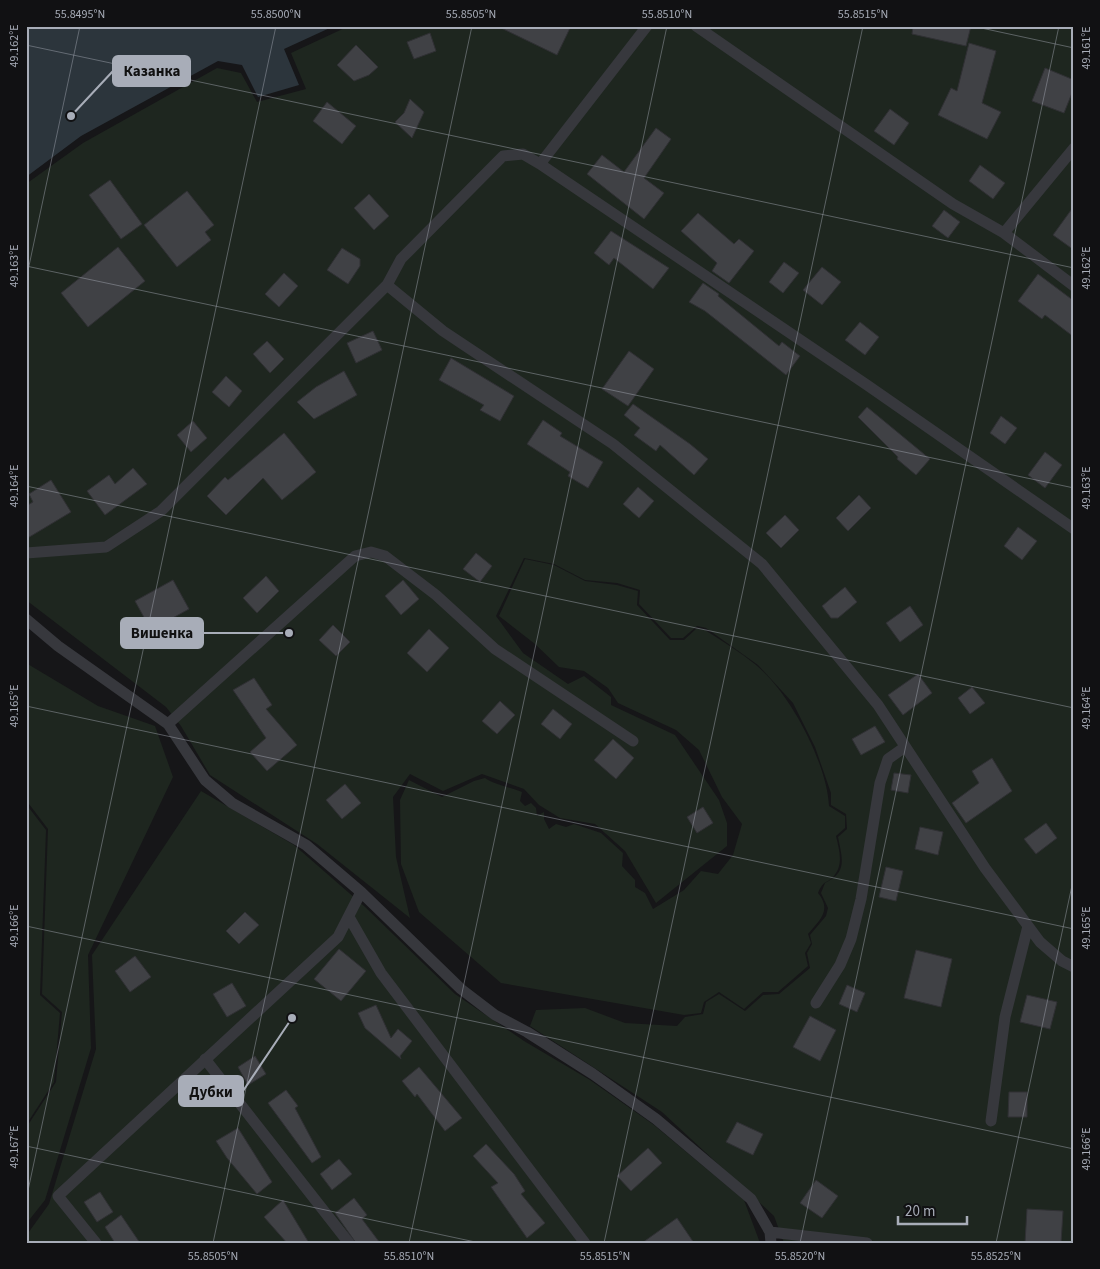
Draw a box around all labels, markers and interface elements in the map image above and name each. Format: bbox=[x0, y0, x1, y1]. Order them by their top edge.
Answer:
text: 55.8495°N bbox=[55, 6, 105, 23]
text: 55.8500°N bbox=[251, 6, 301, 23]
text: 55.8505°N bbox=[446, 6, 496, 23]
text: 55.8510°N bbox=[642, 6, 692, 23]
text: 55.8515°N bbox=[838, 6, 888, 23]
text: 49.162°E bbox=[6, 24, 23, 68]
text: 49.161°E bbox=[1078, 26, 1095, 70]
callout: Казанка bbox=[113, 56, 190, 86]
text: Казанка bbox=[124, 61, 181, 82]
text: 49.163°E bbox=[6, 244, 23, 288]
text: 49.162°E bbox=[1078, 246, 1095, 290]
text: 49.164°E bbox=[6, 464, 23, 508]
text: 49.163°E bbox=[1078, 466, 1095, 510]
callout: Вишенка bbox=[121, 618, 203, 648]
text: Вишенка bbox=[131, 623, 193, 644]
text: 49.165°E bbox=[6, 684, 23, 728]
text: 49.164°E bbox=[1078, 686, 1095, 730]
text: 49.166°E bbox=[6, 904, 23, 948]
text: 49.165°E bbox=[1078, 906, 1095, 950]
callout: Дубки bbox=[179, 1076, 243, 1106]
text: Дубки bbox=[189, 1082, 233, 1103]
text: 49.167°E bbox=[6, 1125, 23, 1169]
text: 49.166°E bbox=[1078, 1127, 1095, 1171]
scale bar bbox=[898, 1194, 966, 1226]
text: 20 m bbox=[905, 1201, 935, 1222]
text: 55.8505°N bbox=[188, 1248, 238, 1265]
text: 55.8510°N bbox=[384, 1248, 434, 1265]
text: 55.8515°N bbox=[580, 1248, 630, 1265]
text: 55.8520°N bbox=[775, 1248, 825, 1265]
text: 55.8525°N bbox=[971, 1248, 1021, 1265]

